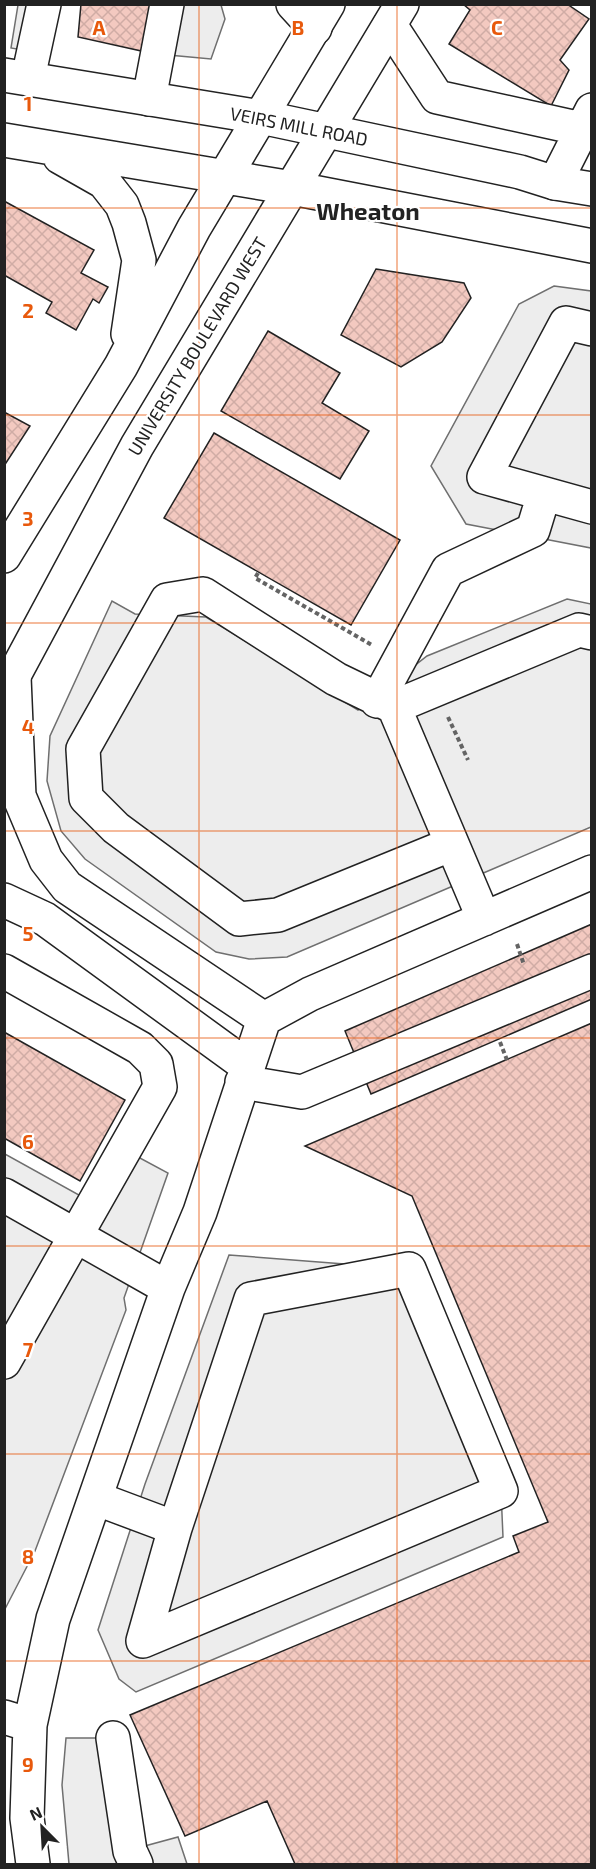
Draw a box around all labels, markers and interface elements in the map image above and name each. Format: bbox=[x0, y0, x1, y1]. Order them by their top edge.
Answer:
text: A bbox=[92, 15, 106, 39]
text: B bbox=[292, 15, 304, 39]
text: C bbox=[491, 15, 503, 39]
text: 1 bbox=[24, 91, 32, 115]
street label: VEIRS MILL ROAD bbox=[228, 102, 370, 150]
district label: Wheaton bbox=[316, 196, 420, 225]
street label: UNIVERSITY BOULEVARD WEST bbox=[123, 232, 271, 459]
text: 2 bbox=[22, 298, 34, 322]
text: 3 bbox=[22, 506, 34, 530]
text: 4 bbox=[22, 714, 35, 738]
text: 5 bbox=[22, 921, 34, 945]
text: 6 bbox=[22, 1129, 34, 1153]
text: 7 bbox=[23, 1337, 34, 1361]
text: 8 bbox=[22, 1544, 34, 1568]
text: 9 bbox=[22, 1752, 34, 1776]
north arrow bbox=[12, 1797, 72, 1857]
text: N bbox=[27, 1802, 45, 1824]

